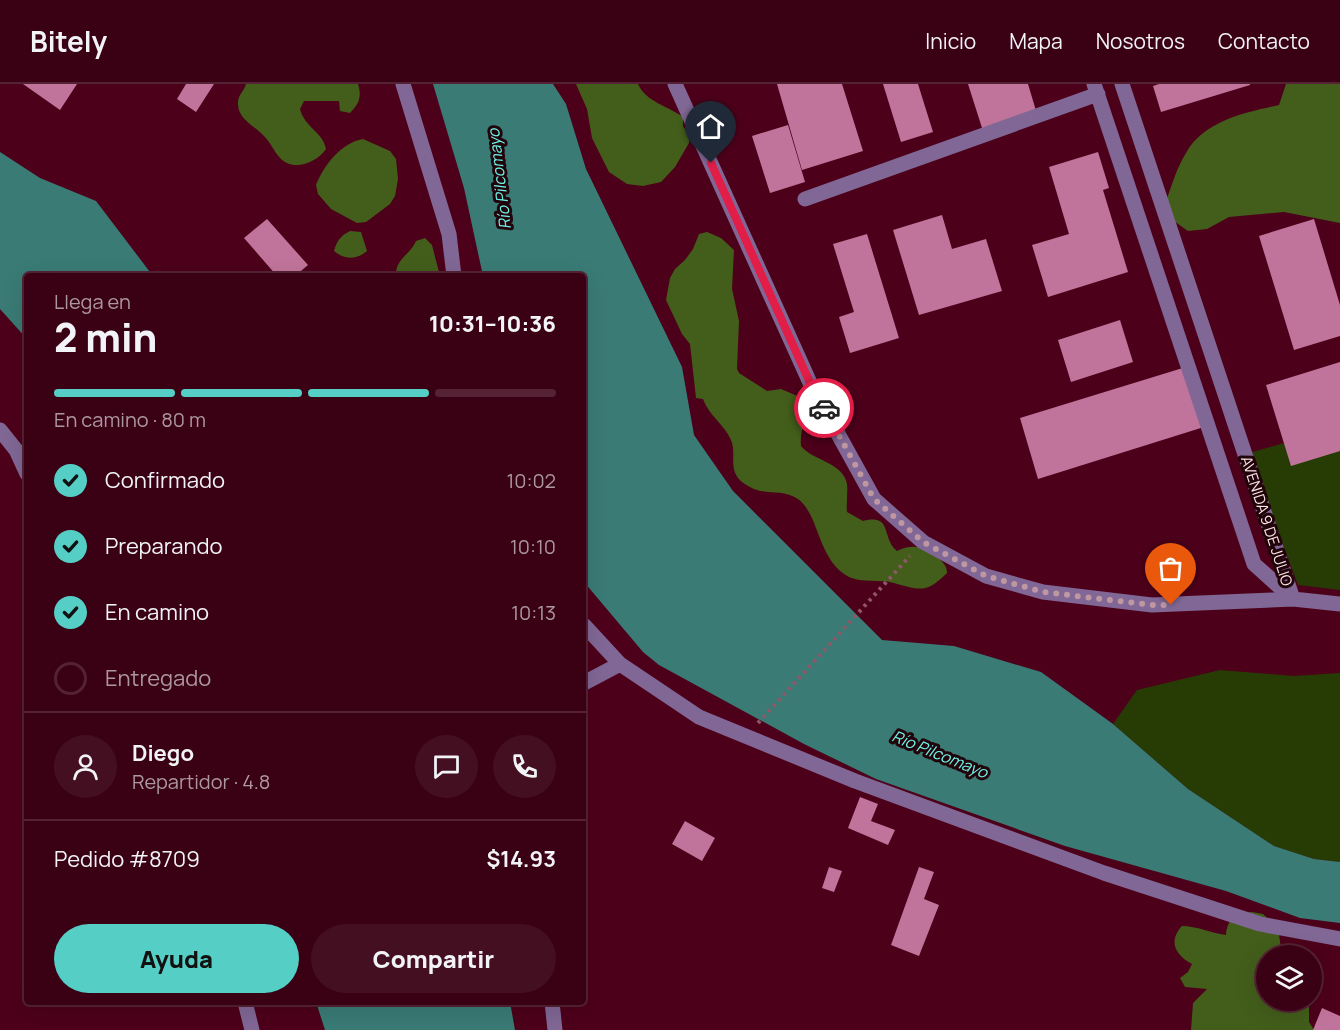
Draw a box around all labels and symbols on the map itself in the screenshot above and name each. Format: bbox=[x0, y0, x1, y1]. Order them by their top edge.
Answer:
pin bbox=[685, 101, 736, 163]
water label: Río Pilcomayo bbox=[482, 126, 516, 231]
courier bbox=[794, 378, 854, 438]
street label: AVENIDA 9 DE JULIO bbox=[1236, 453, 1298, 589]
pin bbox=[1145, 543, 1196, 605]
water label: Río Pilcomayo bbox=[889, 725, 992, 784]

